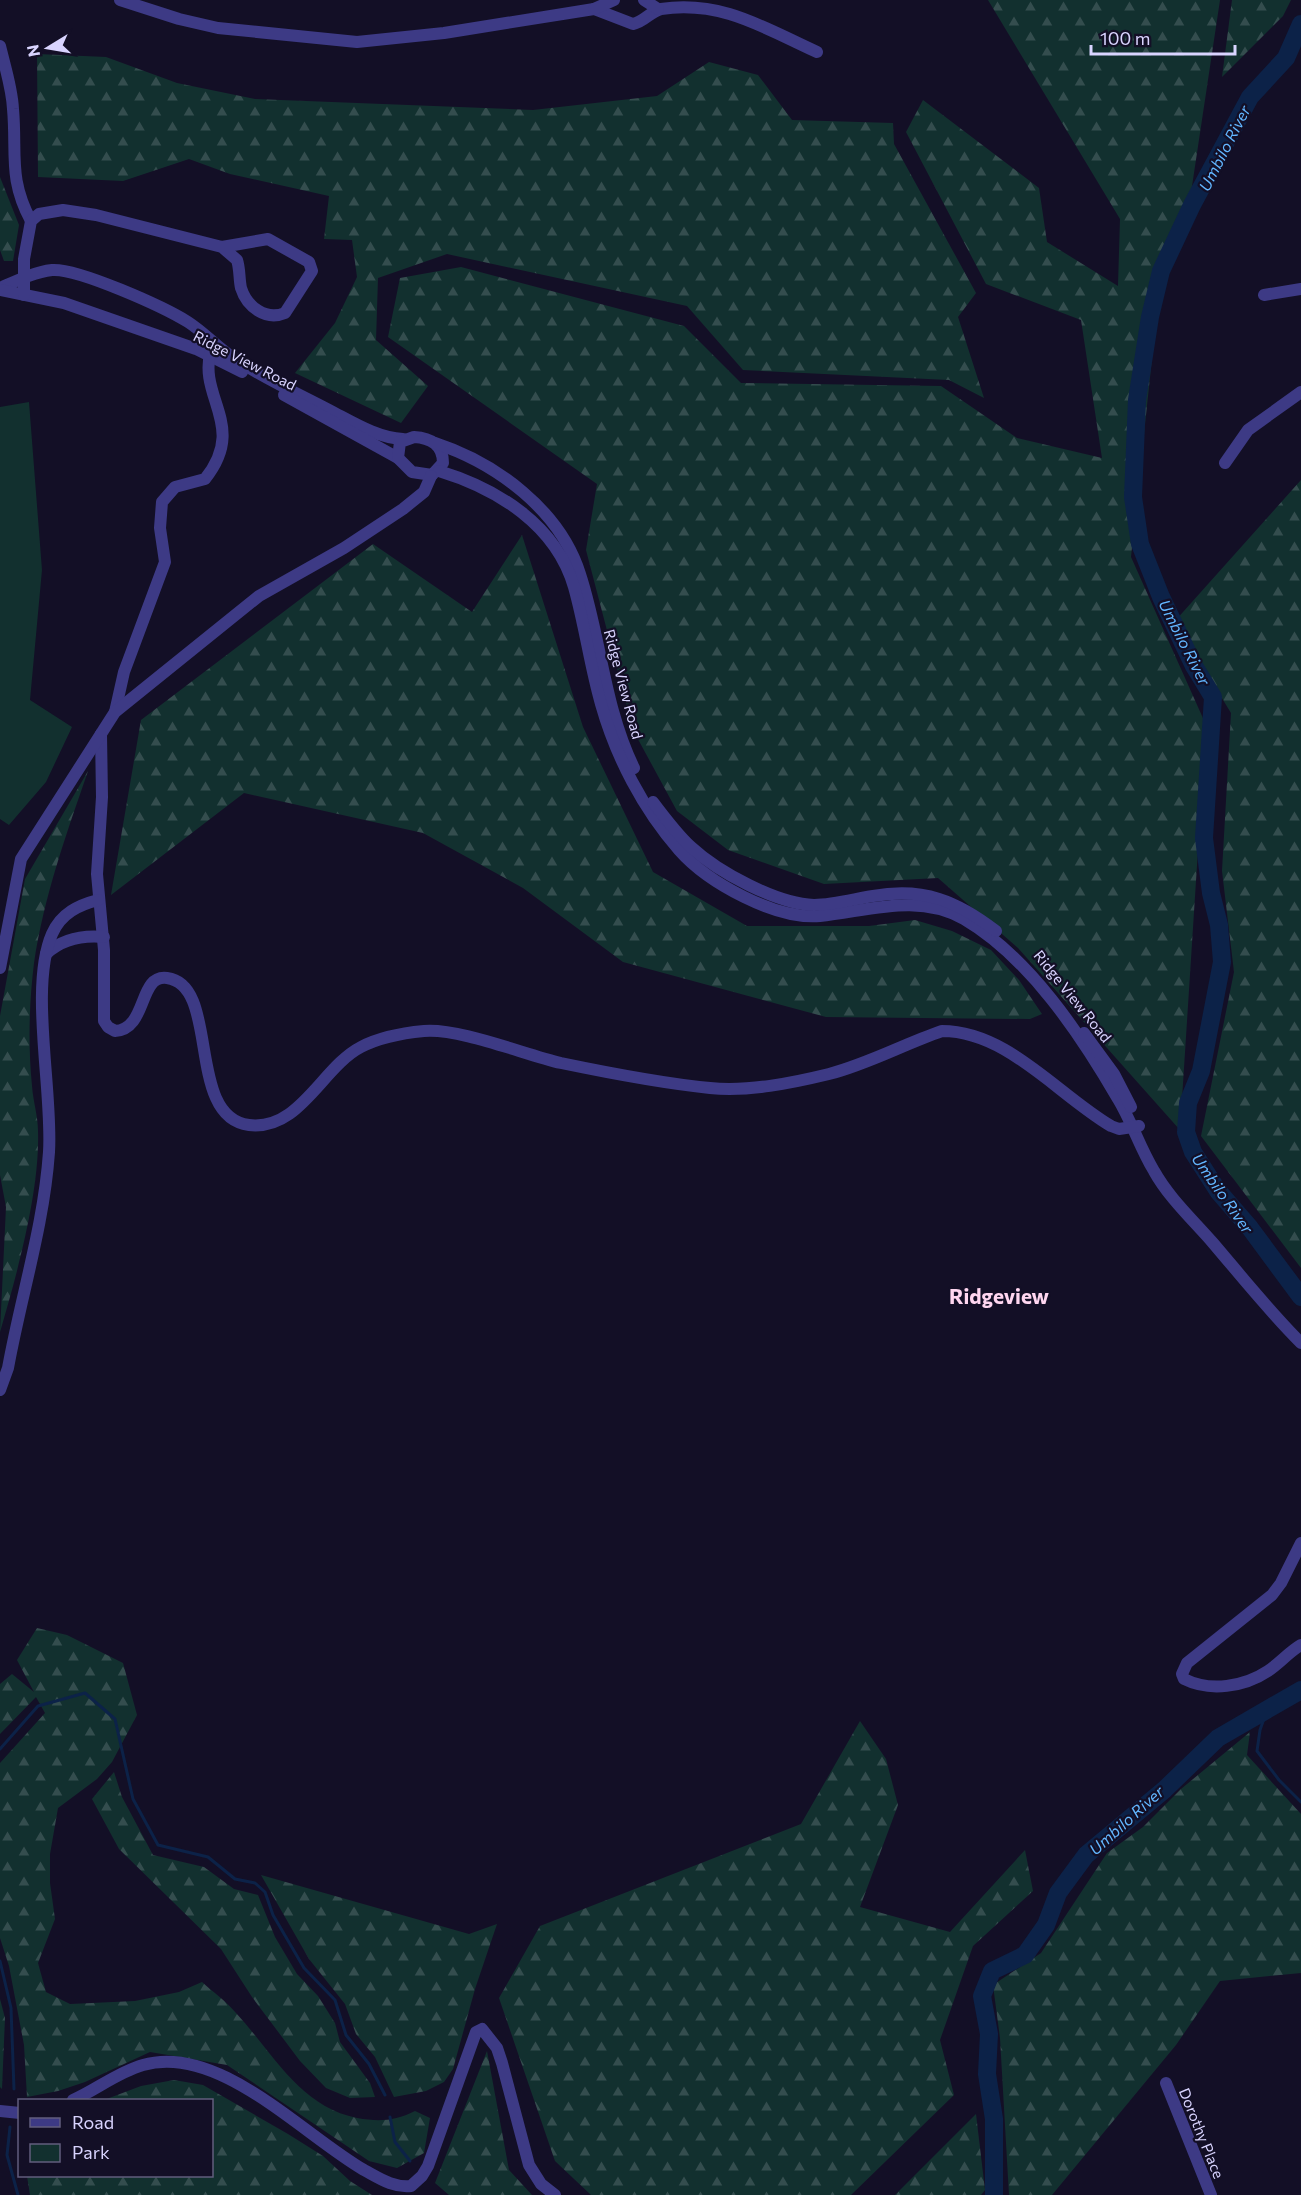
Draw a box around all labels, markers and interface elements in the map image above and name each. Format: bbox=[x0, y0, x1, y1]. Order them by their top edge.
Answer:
north arrow bbox=[18, 18, 78, 78]
scale bar bbox=[1091, 18, 1235, 56]
text: 100 m bbox=[1100, 27, 1150, 49]
text: N bbox=[22, 43, 43, 59]
water label: Umbilo River bbox=[1194, 101, 1254, 194]
street label: Ridge View Road bbox=[191, 326, 299, 394]
water label: Umbilo River bbox=[1155, 596, 1215, 689]
street label: Ridge View Road bbox=[601, 627, 647, 741]
street label: Ridge View Road bbox=[1030, 946, 1116, 1046]
water label: Umbilo River bbox=[1188, 1149, 1258, 1237]
district label: Ridgeview bbox=[949, 1283, 1050, 1308]
water label: Umbilo River bbox=[1085, 1781, 1168, 1858]
street label: Dorothy Place bbox=[1176, 2085, 1228, 2181]
legend bbox=[18, 2099, 213, 2177]
text: Road bbox=[72, 2111, 114, 2133]
text: Park bbox=[72, 2141, 110, 2163]

